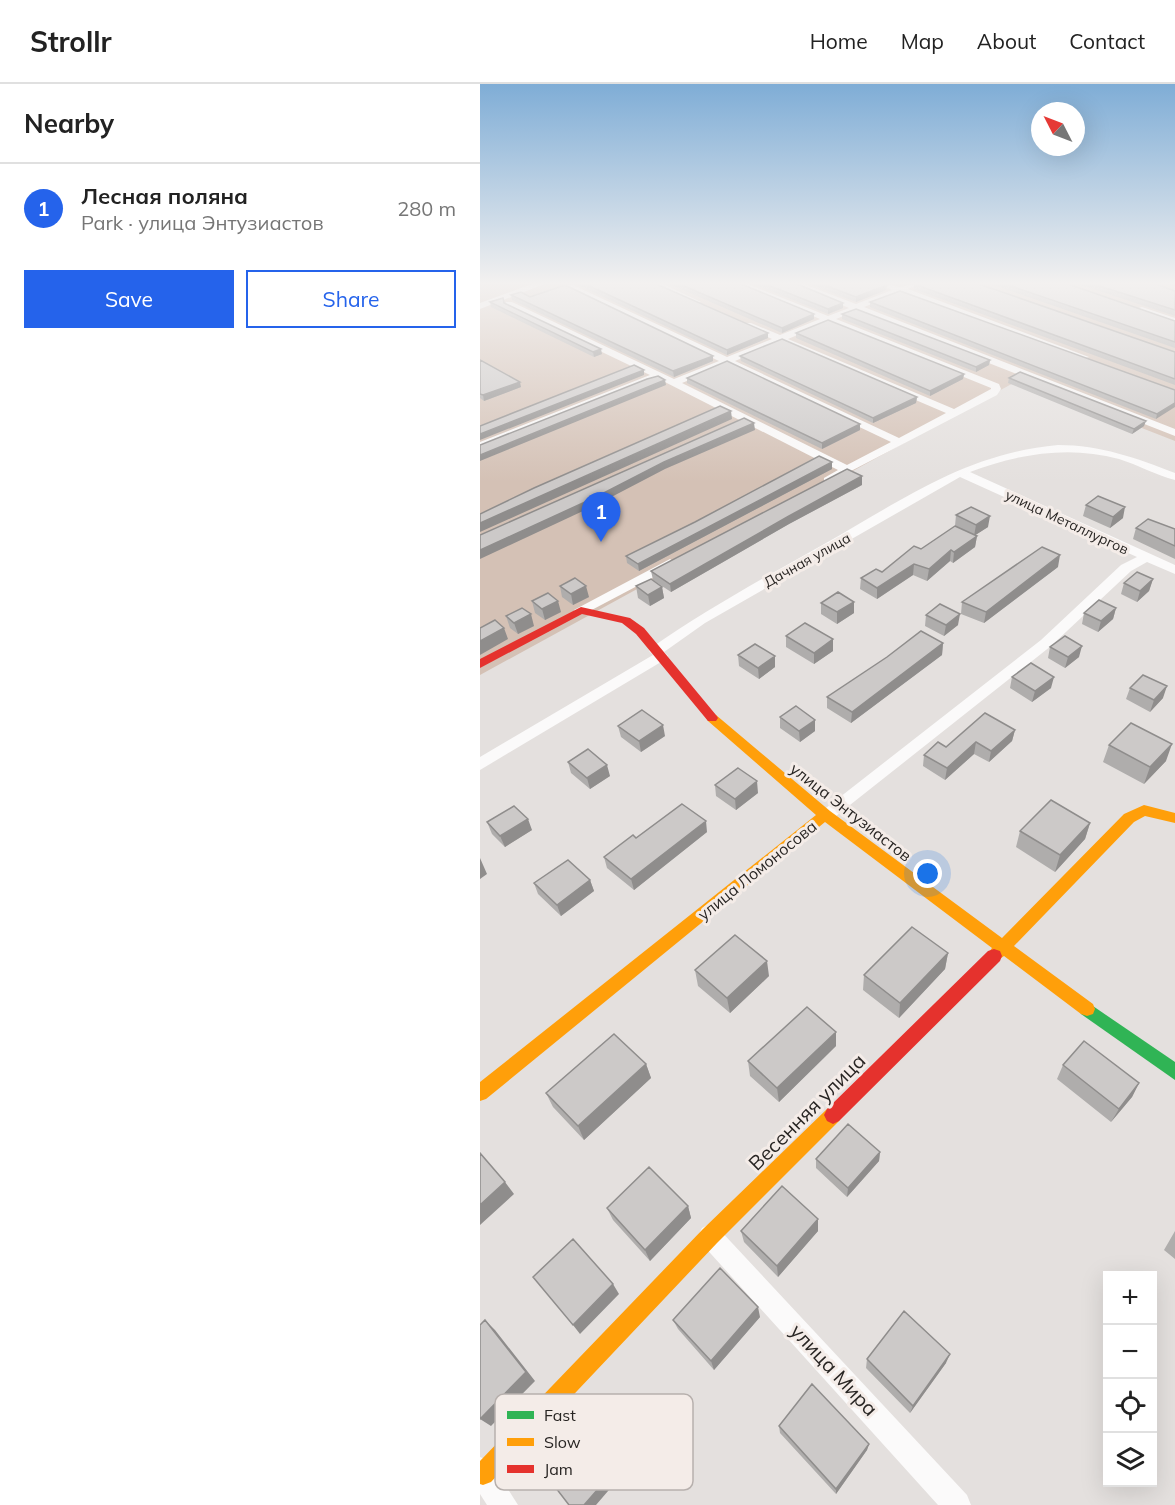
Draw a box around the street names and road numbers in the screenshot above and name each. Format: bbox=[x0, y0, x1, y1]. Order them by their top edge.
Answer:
street label: улица Металлургов bbox=[1003, 486, 1132, 559]
street label: Дачная улица bbox=[760, 529, 854, 591]
street label: улица Энтузиастов bbox=[786, 758, 916, 866]
street label: улица Ломоносова bbox=[693, 816, 821, 924]
street label: Весенняя улица bbox=[743, 1048, 870, 1175]
street label: улица Мира bbox=[785, 1318, 883, 1421]

